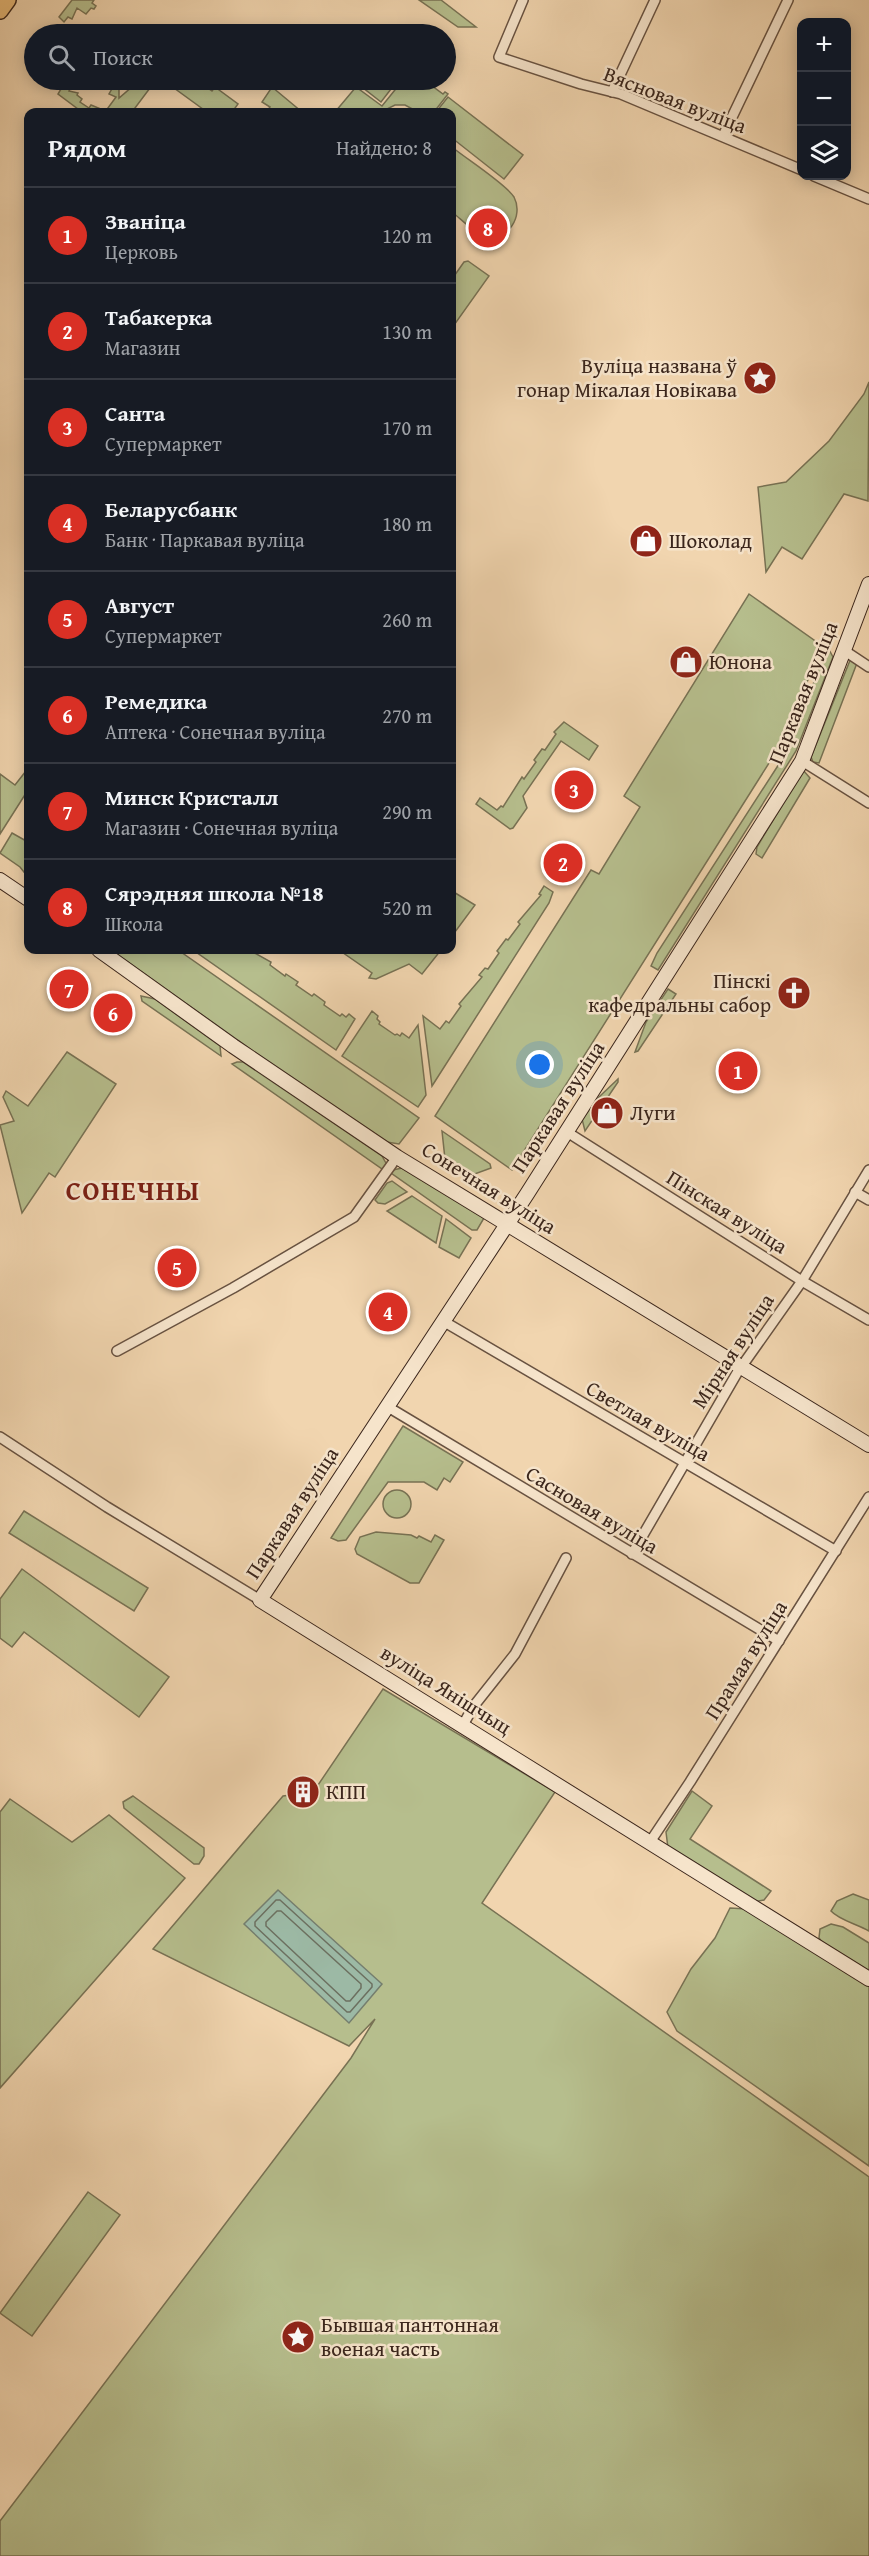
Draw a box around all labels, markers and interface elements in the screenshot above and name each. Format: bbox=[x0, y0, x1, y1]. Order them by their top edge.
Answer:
map controls bbox=[797, 18, 851, 180]
button: + bbox=[797, 18, 851, 72]
search box bbox=[24, 24, 456, 90]
icon: search bbox=[45, 41, 78, 74]
text: Поиск bbox=[93, 41, 153, 73]
street label: Вясновая вуліца bbox=[599, 58, 751, 141]
button: − bbox=[797, 72, 851, 126]
button: layers bbox=[797, 126, 851, 180]
text: Рядом bbox=[48, 128, 126, 167]
text: Найдено: 8 bbox=[336, 133, 432, 162]
text: Званіца bbox=[105, 205, 186, 237]
pin: 8 bbox=[468, 206, 508, 250]
text: 1 bbox=[62, 221, 73, 250]
text: 120 m bbox=[382, 221, 432, 250]
text: Церковь bbox=[105, 237, 178, 266]
text: Табакерка bbox=[105, 301, 212, 333]
text: 2 bbox=[62, 317, 73, 346]
text: 130 m bbox=[382, 317, 432, 346]
text: Магазин bbox=[105, 333, 180, 362]
place label: Вуліца названа ў гонар Мікалая Новікава bbox=[517, 350, 737, 405]
place icon: Вуліца названа ў гонар Мікалая Новікава bbox=[742, 360, 778, 396]
text: Санта bbox=[105, 397, 165, 429]
text: 3 bbox=[62, 413, 73, 442]
text: 170 m bbox=[382, 413, 432, 442]
text: Супермаркет bbox=[105, 429, 222, 458]
text: Беларусбанк bbox=[105, 493, 237, 525]
text: 4 bbox=[62, 509, 73, 538]
text: 180 m bbox=[382, 509, 432, 538]
shop icon: Шоколад bbox=[628, 523, 664, 559]
text: Банк · Паркавая вуліца bbox=[105, 525, 305, 554]
place label: Шоколад bbox=[669, 525, 753, 556]
text: Август bbox=[105, 589, 174, 621]
text: 5 bbox=[62, 605, 73, 634]
text: 260 m bbox=[382, 605, 432, 634]
street label: Паркавая вуліца bbox=[760, 617, 845, 769]
text: Супермаркет bbox=[105, 621, 222, 650]
shop icon: Юнона bbox=[668, 644, 704, 680]
place label: Юнона bbox=[709, 646, 772, 677]
text: Ремедика bbox=[105, 685, 207, 717]
text: 6 bbox=[62, 701, 73, 730]
text: 270 m bbox=[382, 701, 432, 730]
text: Аптека · Сонечная вуліца bbox=[105, 717, 325, 746]
pin: 3 bbox=[554, 768, 594, 812]
text: Минск Кристалл bbox=[105, 781, 278, 813]
text: 7 bbox=[62, 797, 73, 826]
text: 290 m bbox=[382, 797, 432, 826]
text: Магазин · Сонечная вуліца bbox=[105, 813, 338, 842]
pin: 2 bbox=[544, 840, 582, 886]
text: Сярэдняя школа №18 bbox=[105, 877, 324, 909]
text: 8 bbox=[62, 893, 73, 922]
text: 520 m bbox=[382, 893, 432, 922]
text: Школа bbox=[105, 909, 163, 938]
place label: Пінскі кафедральны сабор bbox=[588, 965, 771, 1020]
pin: 7 bbox=[50, 966, 88, 1012]
church icon: Пінскі кафедральны сабор bbox=[776, 975, 812, 1011]
pin: 6 bbox=[94, 990, 132, 1036]
street label: Паркавая вуліца bbox=[503, 1035, 612, 1179]
pin: 1 bbox=[718, 1048, 758, 1094]
your location bbox=[525, 1050, 554, 1079]
shop icon: Луги bbox=[589, 1095, 625, 1131]
place label: Луги bbox=[630, 1097, 675, 1128]
street label: Сонечная вуліца bbox=[416, 1134, 562, 1241]
street label: Пінская вуліца bbox=[661, 1162, 794, 1261]
district label: СОНЕЧНЫ bbox=[66, 1170, 200, 1210]
pin: 5 bbox=[158, 1246, 196, 1290]
street label: Мірная вуліца bbox=[684, 1287, 781, 1414]
pin: 4 bbox=[368, 1290, 408, 1334]
street label: Светлая вуліца bbox=[580, 1372, 716, 1469]
street label: Паркавая вуліца bbox=[237, 1441, 346, 1585]
street label: Сасновая вуліца bbox=[520, 1458, 664, 1561]
street label: Прамая вуліца bbox=[697, 1594, 795, 1725]
street label: вуліца Янішчыц bbox=[375, 1637, 518, 1742]
building icon: КПП bbox=[285, 1774, 321, 1810]
place label: КПП bbox=[326, 1776, 366, 1807]
place label: Бывшая пантонная военая часть bbox=[321, 2309, 499, 2364]
place icon: Бывшая пантонная военая часть bbox=[280, 2319, 316, 2355]

